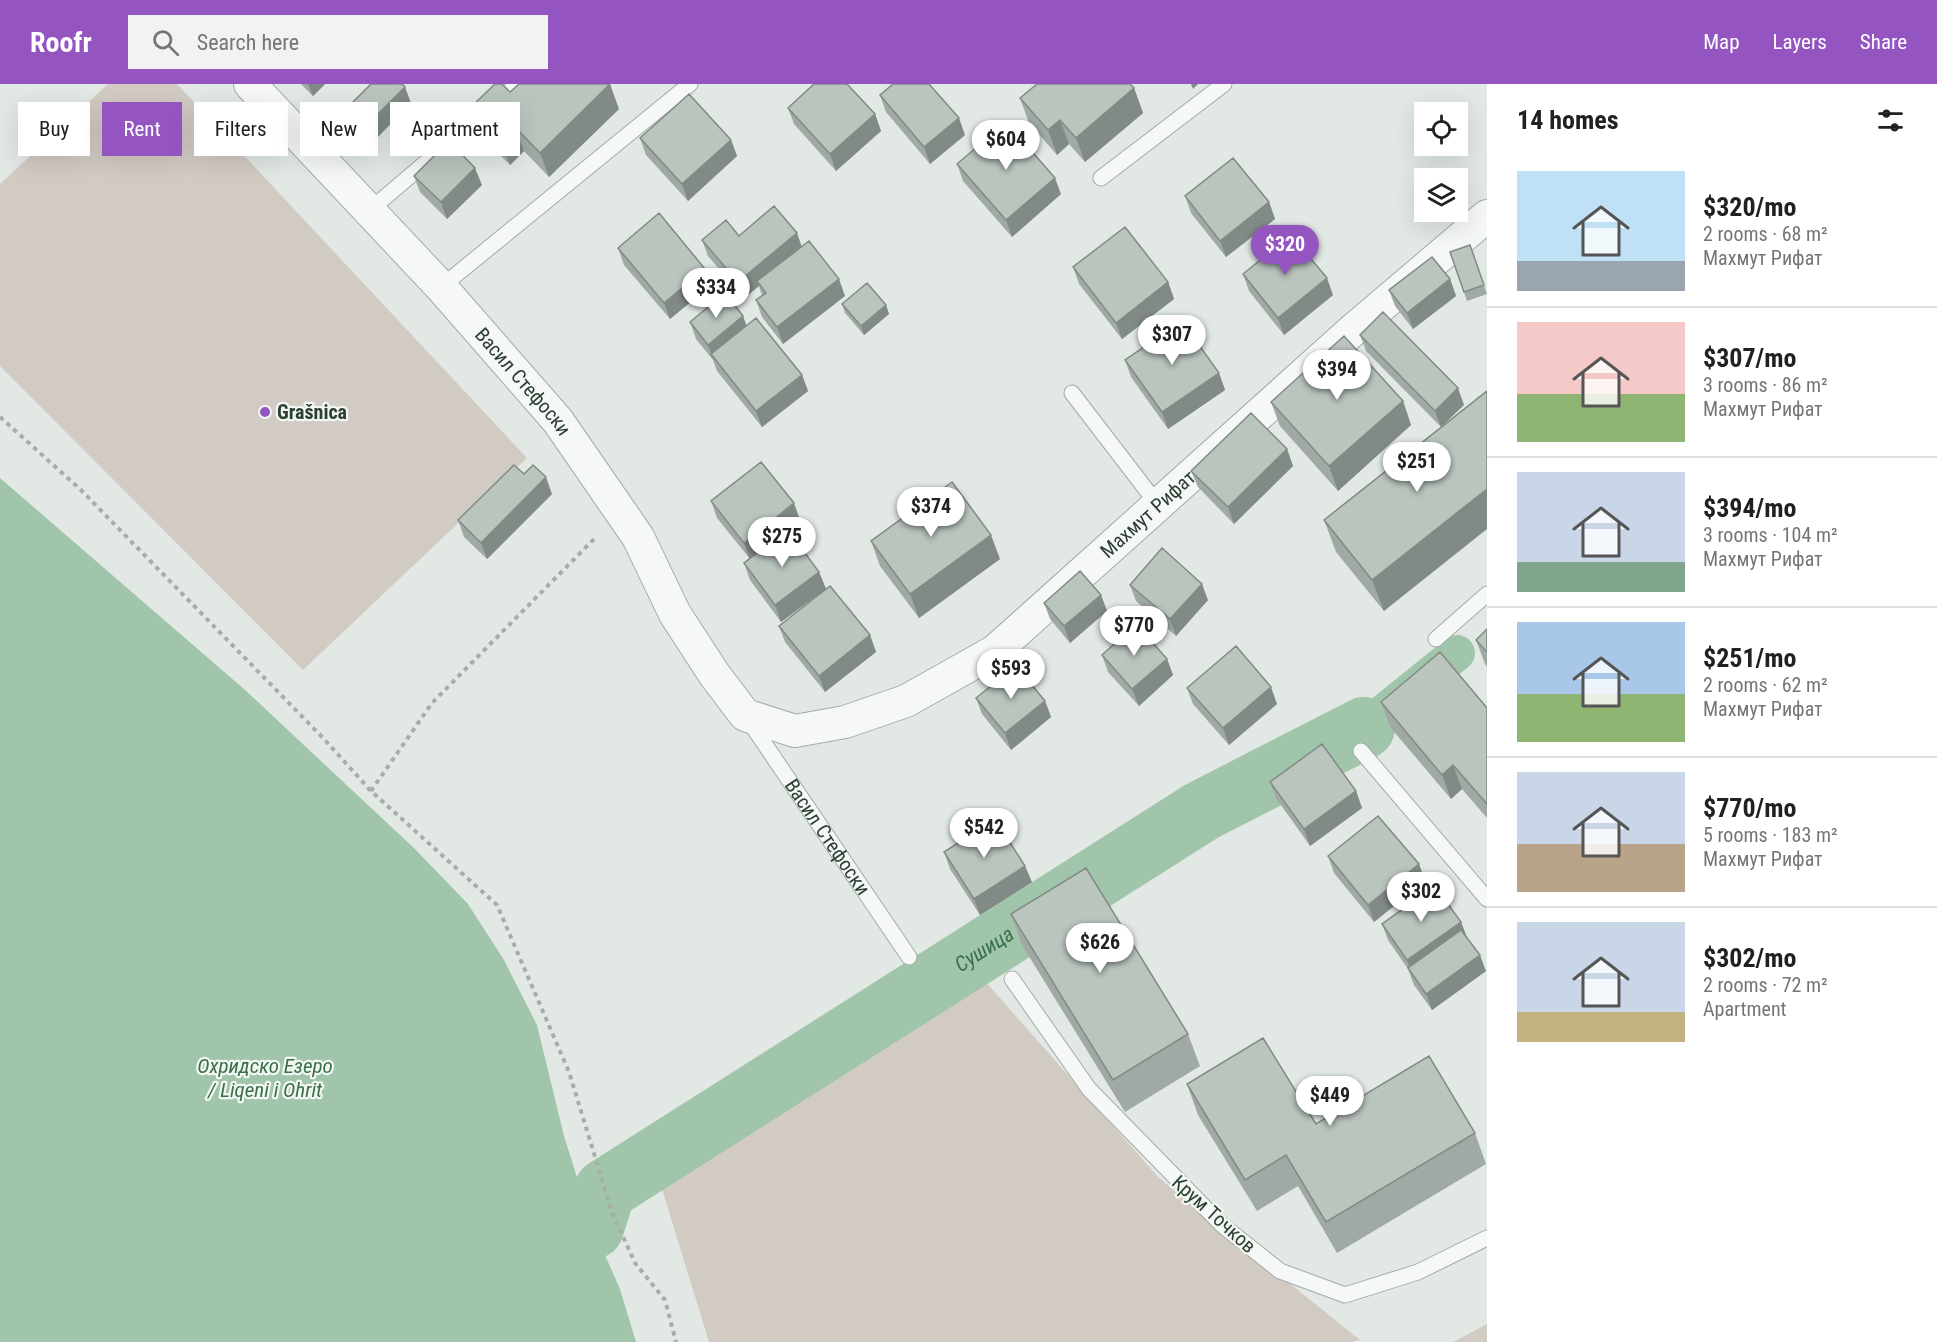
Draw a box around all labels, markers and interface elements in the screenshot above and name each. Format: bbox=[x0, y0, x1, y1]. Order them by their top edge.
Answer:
search box bbox=[128, 15, 548, 69]
text: Roofr bbox=[30, 26, 92, 59]
icon: search bbox=[149, 26, 182, 59]
text: Search here bbox=[197, 30, 299, 55]
text: Map bbox=[1703, 30, 1740, 54]
text: Layers bbox=[1773, 30, 1827, 54]
text: Share bbox=[1860, 30, 1907, 54]
chip: Buy bbox=[18, 102, 90, 156]
chip: Rent bbox=[102, 102, 182, 156]
chip: Filters bbox=[194, 102, 288, 156]
chip: New bbox=[300, 102, 378, 156]
chip: Apartment bbox=[390, 102, 520, 156]
map controls bbox=[1414, 102, 1468, 222]
button: locate bbox=[1414, 102, 1468, 156]
icon: filters bbox=[1874, 104, 1907, 137]
text: 14 homes bbox=[1517, 105, 1619, 135]
pin: $604 bbox=[970, 120, 1042, 171]
text: $604 bbox=[986, 127, 1026, 151]
button: layers bbox=[1414, 168, 1468, 222]
text: $320/mo bbox=[1703, 192, 1796, 222]
icon: home bbox=[1565, 195, 1637, 267]
text: 2 rooms · 68 m² bbox=[1703, 222, 1828, 246]
pin: $320 bbox=[1249, 225, 1321, 276]
text: $320 bbox=[1265, 232, 1305, 256]
text: Махмут Рифат bbox=[1703, 246, 1823, 270]
pin: $334 bbox=[680, 268, 752, 319]
text: $334 bbox=[696, 275, 736, 299]
pin: $307 bbox=[1136, 315, 1208, 366]
text: $307 bbox=[1152, 322, 1192, 346]
street label: Васил Стефоски bbox=[470, 323, 576, 440]
text: $307/mo bbox=[1703, 343, 1796, 373]
icon: home bbox=[1565, 346, 1637, 418]
pin: $394 bbox=[1301, 350, 1373, 401]
text: $394 bbox=[1317, 357, 1357, 381]
text: 3 rooms · 86 m² bbox=[1703, 373, 1828, 397]
text: Махмут Рифат bbox=[1703, 397, 1823, 421]
place label: Grašnica bbox=[277, 400, 347, 424]
marker: Grašnica bbox=[258, 405, 272, 419]
pin: $251 bbox=[1381, 442, 1453, 493]
text: $251 bbox=[1397, 449, 1437, 473]
street label: Махмут Рифат bbox=[1095, 465, 1200, 563]
pin: $374 bbox=[895, 487, 967, 538]
text: $394/mo bbox=[1703, 493, 1796, 523]
text: $374 bbox=[911, 494, 951, 518]
icon: home bbox=[1565, 496, 1637, 568]
pin: $275 bbox=[746, 517, 818, 568]
text: 3 rooms · 104 m² bbox=[1703, 523, 1838, 547]
text: $275 bbox=[762, 524, 802, 548]
text: Махмут Рифат bbox=[1703, 547, 1823, 571]
pin: $770 bbox=[1098, 606, 1170, 657]
text: $770 bbox=[1114, 613, 1154, 637]
text: $251/mo bbox=[1703, 643, 1796, 673]
icon: home bbox=[1565, 646, 1637, 718]
pin: $593 bbox=[975, 649, 1047, 700]
text: $593 bbox=[991, 656, 1031, 680]
text: 2 rooms · 62 m² bbox=[1703, 673, 1828, 697]
text: Махмут Рифат bbox=[1703, 697, 1823, 721]
street label: Васил Стефоски bbox=[780, 774, 875, 899]
text: $770/mo bbox=[1703, 793, 1796, 823]
icon: home bbox=[1565, 796, 1637, 868]
pin: $542 bbox=[948, 808, 1020, 859]
text: $542 bbox=[964, 815, 1004, 839]
text: 5 rooms · 183 m² bbox=[1703, 823, 1838, 847]
text: Махмут Рифат bbox=[1703, 847, 1823, 871]
pin: $302 bbox=[1385, 872, 1457, 923]
text: $302 bbox=[1401, 879, 1441, 903]
water label: Сушица bbox=[950, 922, 1018, 977]
pin: $626 bbox=[1064, 923, 1136, 974]
text: $626 bbox=[1080, 930, 1120, 954]
text: $302/mo bbox=[1703, 943, 1796, 973]
icon: home bbox=[1565, 946, 1637, 1018]
text: 2 rooms · 72 m² bbox=[1703, 973, 1828, 997]
text: Apartment bbox=[1703, 997, 1787, 1021]
water label: Охридско Езеро / Liqeni i Ohrit bbox=[197, 1054, 333, 1102]
pin: $449 bbox=[1294, 1076, 1366, 1127]
text: $449 bbox=[1310, 1083, 1350, 1107]
street label: Крум Точков bbox=[1167, 1170, 1261, 1258]

